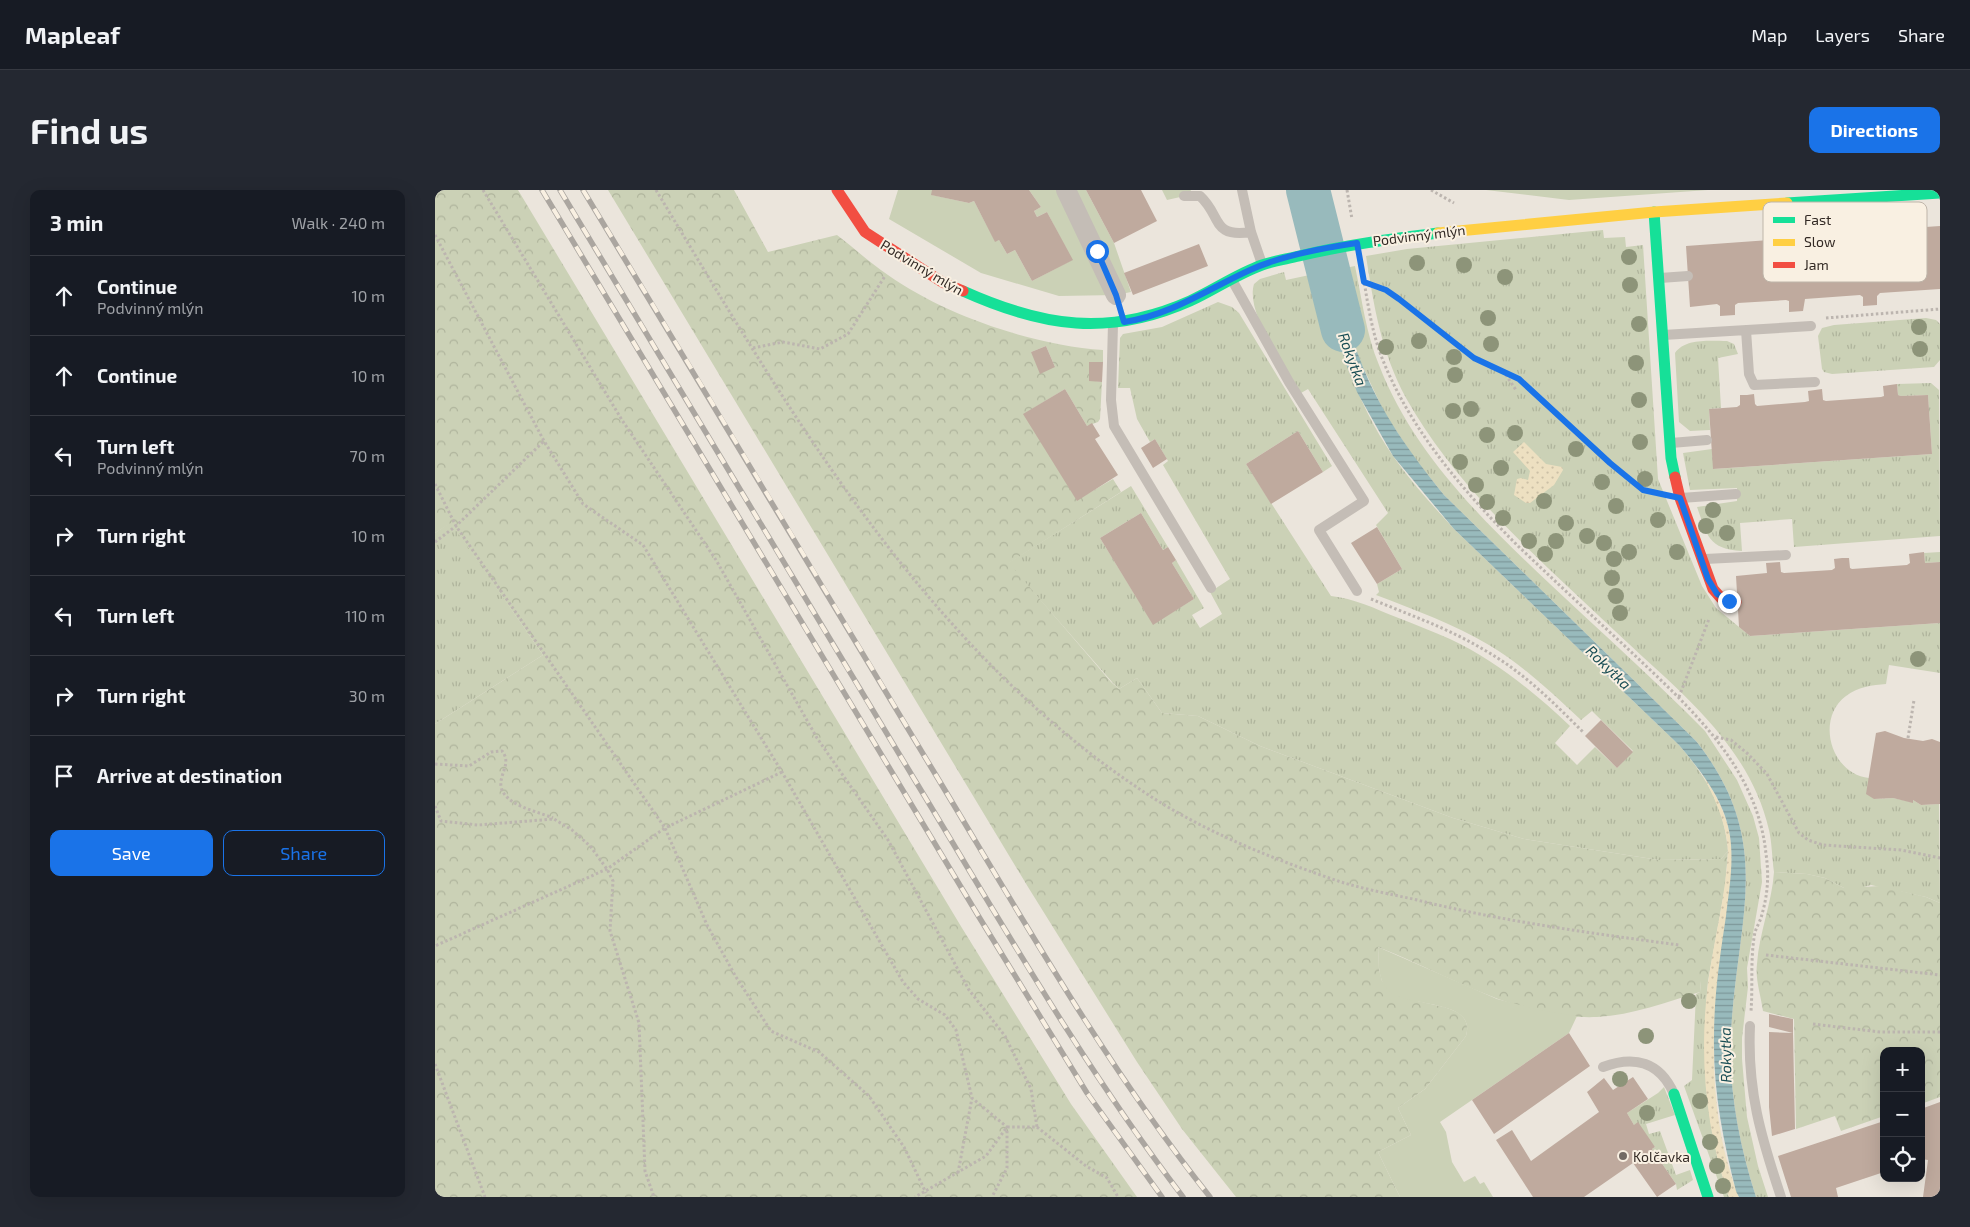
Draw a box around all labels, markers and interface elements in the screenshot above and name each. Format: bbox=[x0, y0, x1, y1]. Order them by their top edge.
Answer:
text: Mapleaf bbox=[25, 20, 120, 49]
text: Map bbox=[1751, 24, 1787, 46]
text: Layers bbox=[1815, 24, 1870, 46]
text: Share bbox=[1898, 24, 1945, 46]
button: Directions bbox=[1809, 107, 1940, 153]
text: Find us bbox=[30, 109, 148, 151]
legend bbox=[1763, 202, 1927, 282]
text: 3 min bbox=[50, 210, 103, 235]
text: Fast bbox=[1804, 211, 1831, 228]
text: Walk · 240 m bbox=[292, 213, 385, 232]
street label: Podvinný mlýn bbox=[1372, 221, 1466, 249]
text: Slow bbox=[1804, 233, 1836, 250]
street label: Podvinný mlýn bbox=[878, 236, 966, 298]
route start bbox=[1086, 240, 1109, 263]
text: Jam bbox=[1804, 256, 1829, 273]
text: Continue bbox=[97, 275, 177, 298]
icon: ahead bbox=[50, 282, 78, 310]
text: 10 m bbox=[351, 286, 385, 305]
text: Podvinný mlýn bbox=[97, 298, 204, 317]
water label: Rokytka bbox=[1334, 330, 1371, 389]
icon: ahead bbox=[50, 362, 78, 390]
text: Continue bbox=[97, 364, 177, 387]
text: 10 m bbox=[351, 366, 385, 385]
text: Turn left bbox=[97, 435, 174, 458]
icon: left bbox=[50, 442, 78, 470]
text: 70 m bbox=[350, 446, 385, 465]
text: Podvinný mlýn bbox=[97, 458, 204, 477]
icon: right bbox=[50, 522, 78, 550]
text: Turn right bbox=[97, 524, 185, 547]
text: 10 m bbox=[351, 526, 385, 545]
route end bbox=[1718, 590, 1741, 613]
icon: left bbox=[50, 602, 78, 630]
text: Turn left bbox=[97, 604, 174, 627]
text: 110 m bbox=[345, 606, 385, 625]
water label: Rokytka bbox=[1582, 641, 1635, 693]
icon: right bbox=[50, 682, 78, 710]
text: Turn right bbox=[97, 684, 185, 707]
text: 30 m bbox=[349, 686, 385, 705]
icon: arrive bbox=[50, 762, 78, 790]
text: Arrive at destination bbox=[97, 764, 282, 787]
button: Save bbox=[50, 830, 213, 876]
button: Share bbox=[223, 830, 385, 876]
water label: Rokytka bbox=[1716, 1027, 1735, 1083]
map controls bbox=[1880, 1047, 1925, 1182]
button: + bbox=[1880, 1047, 1925, 1092]
button: − bbox=[1880, 1092, 1925, 1137]
button: locate bbox=[1880, 1137, 1925, 1182]
place label: Kolčavka bbox=[1633, 1148, 1690, 1165]
marker: Kolčavka bbox=[1617, 1150, 1629, 1162]

